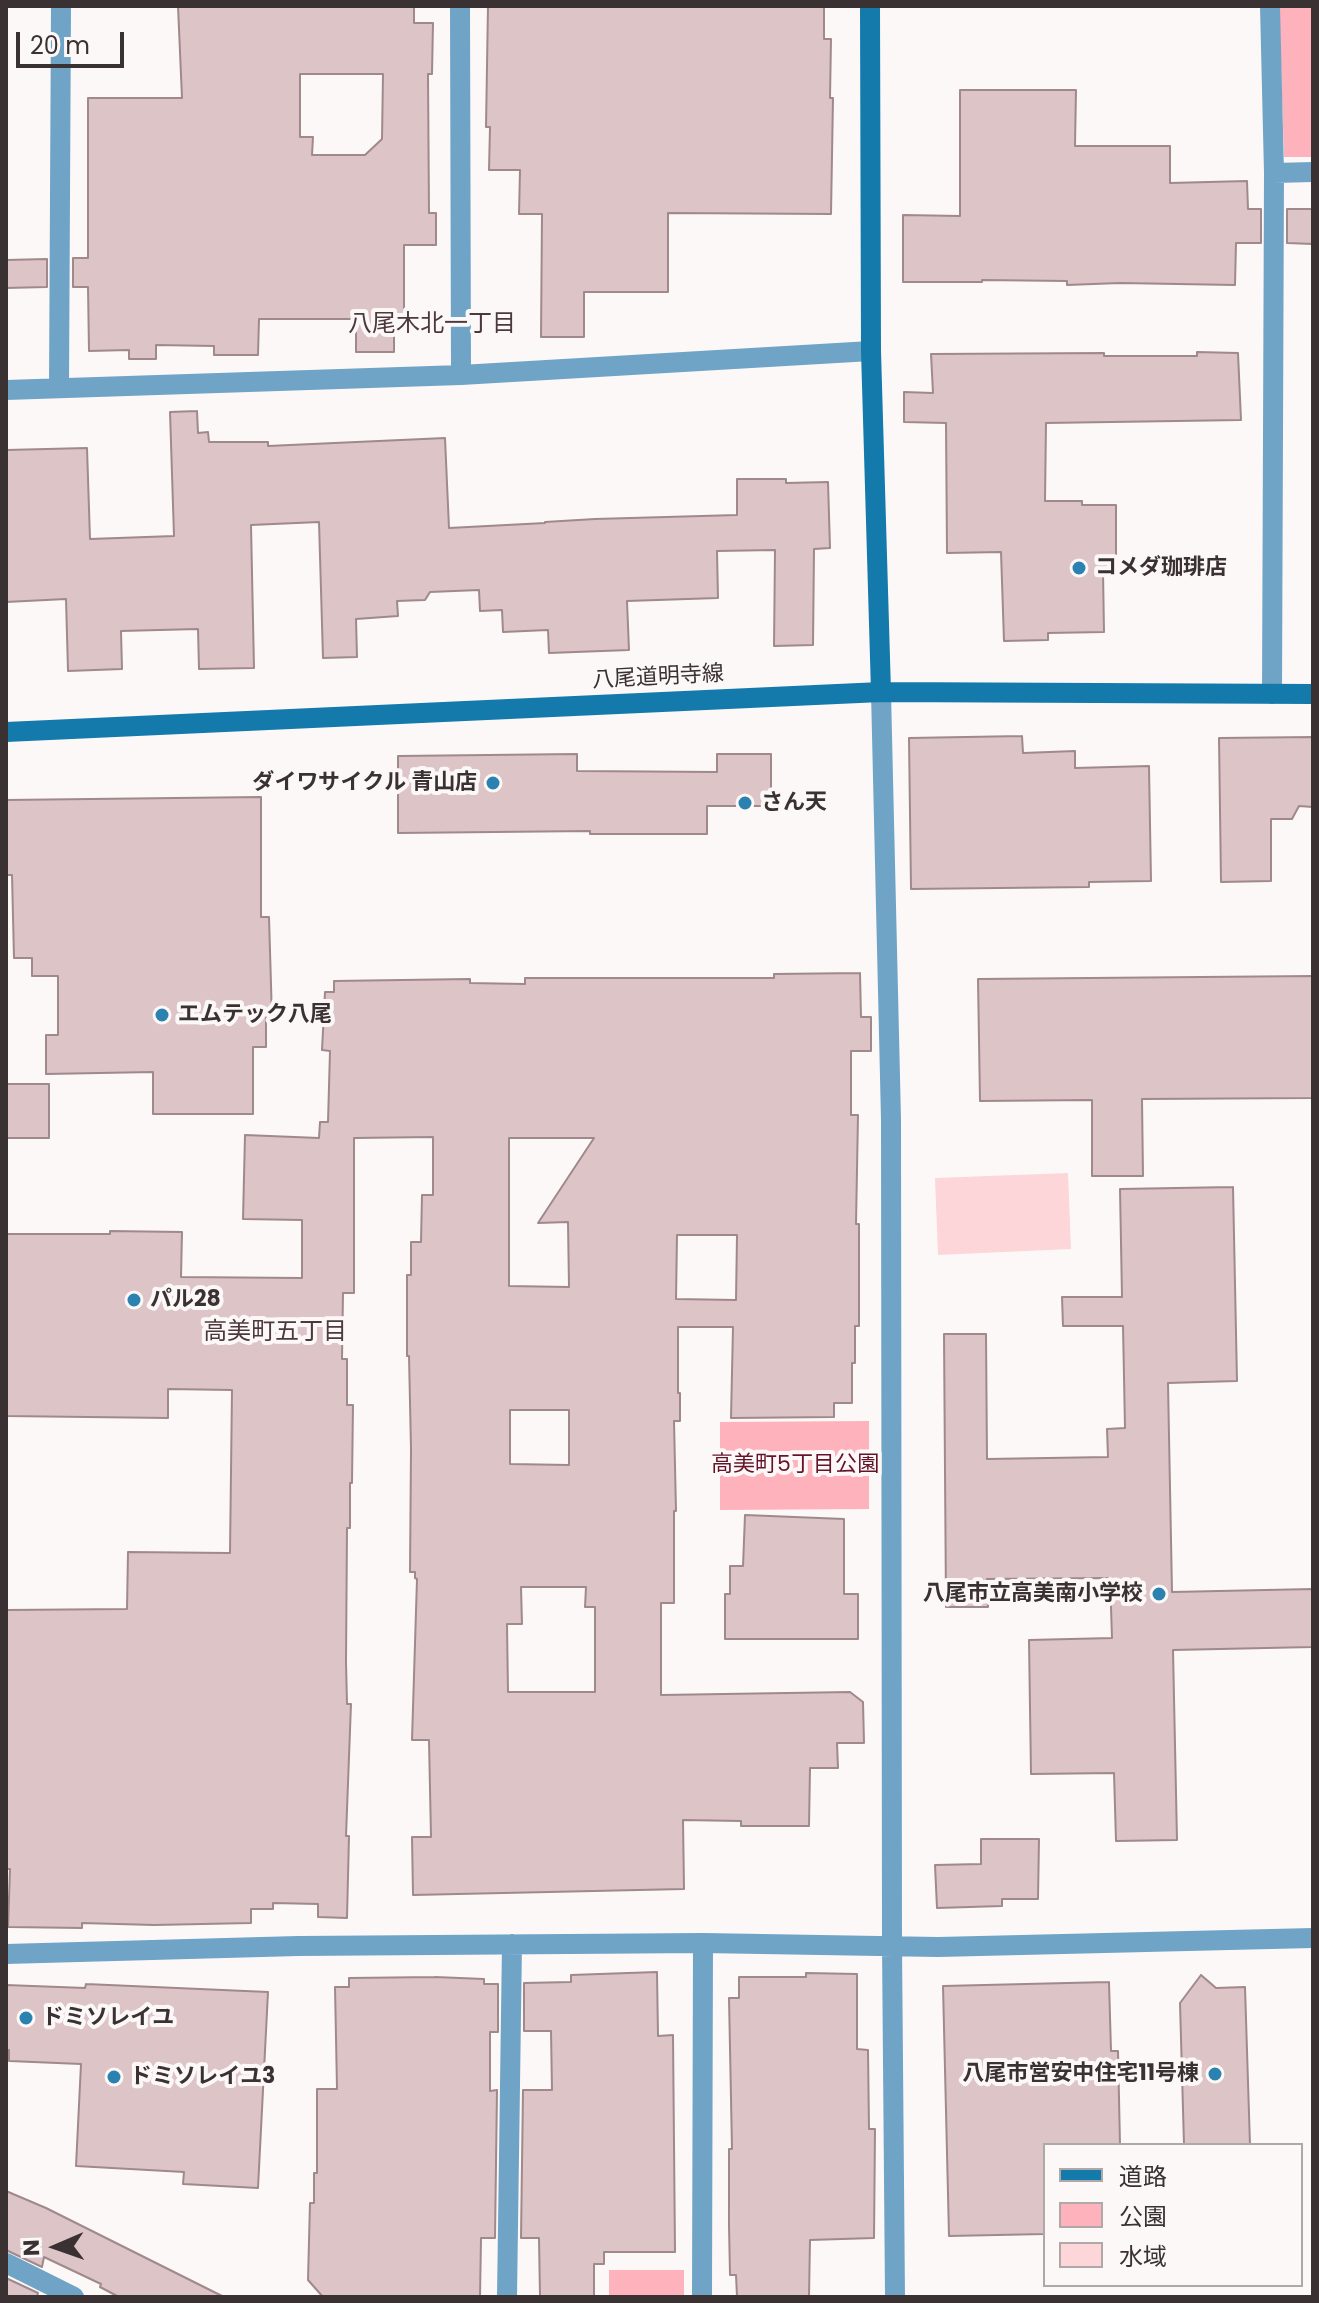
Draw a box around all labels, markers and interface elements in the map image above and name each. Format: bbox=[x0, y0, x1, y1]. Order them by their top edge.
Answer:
scale bar bbox=[20, 16, 128, 66]
text: 20 m bbox=[30, 29, 90, 62]
district label: 八尾木北一丁目 bbox=[348, 311, 516, 339]
place label: コメダ珈琲店 bbox=[1095, 555, 1227, 581]
marker: コメダ珈琲店 bbox=[1070, 559, 1088, 577]
street label: 八尾道明寺線 bbox=[591, 661, 725, 695]
place label: ダイワサイクル 青山店 bbox=[252, 770, 477, 796]
marker: ダイワサイクル 青山店 bbox=[484, 774, 502, 792]
place label: さん天 bbox=[761, 790, 827, 816]
marker: さん天 bbox=[736, 794, 754, 812]
place label: エムテック八尾 bbox=[178, 1002, 332, 1028]
marker: エムテック八尾 bbox=[153, 1006, 171, 1024]
place label: パル28 bbox=[150, 1287, 221, 1313]
marker: パル28 bbox=[125, 1291, 143, 1309]
district label: 高美町五丁目 bbox=[203, 1319, 347, 1347]
park label: 高美町5丁目公園 bbox=[711, 1452, 879, 1478]
place label: 八尾市立高美南小学校 bbox=[923, 1581, 1143, 1607]
marker: 八尾市立高美南小学校 bbox=[1150, 1585, 1168, 1603]
place label: ドミソレイユ bbox=[42, 2005, 174, 2031]
marker: ドミソレイユ bbox=[17, 2009, 35, 2027]
place label: 八尾市営安中住宅11号棟 bbox=[962, 2061, 1199, 2087]
place label: ドミソレイユ3 bbox=[130, 2064, 275, 2090]
marker: 八尾市営安中住宅11号棟 bbox=[1206, 2065, 1224, 2083]
marker: ドミソレイユ3 bbox=[105, 2068, 123, 2086]
legend bbox=[1043, 2143, 1303, 2287]
text: 道路 bbox=[1119, 2160, 1167, 2193]
text: 公園 bbox=[1119, 2200, 1167, 2233]
north arrow bbox=[16, 2207, 96, 2287]
text: N bbox=[16, 2239, 47, 2257]
text: 水域 bbox=[1119, 2240, 1167, 2273]

